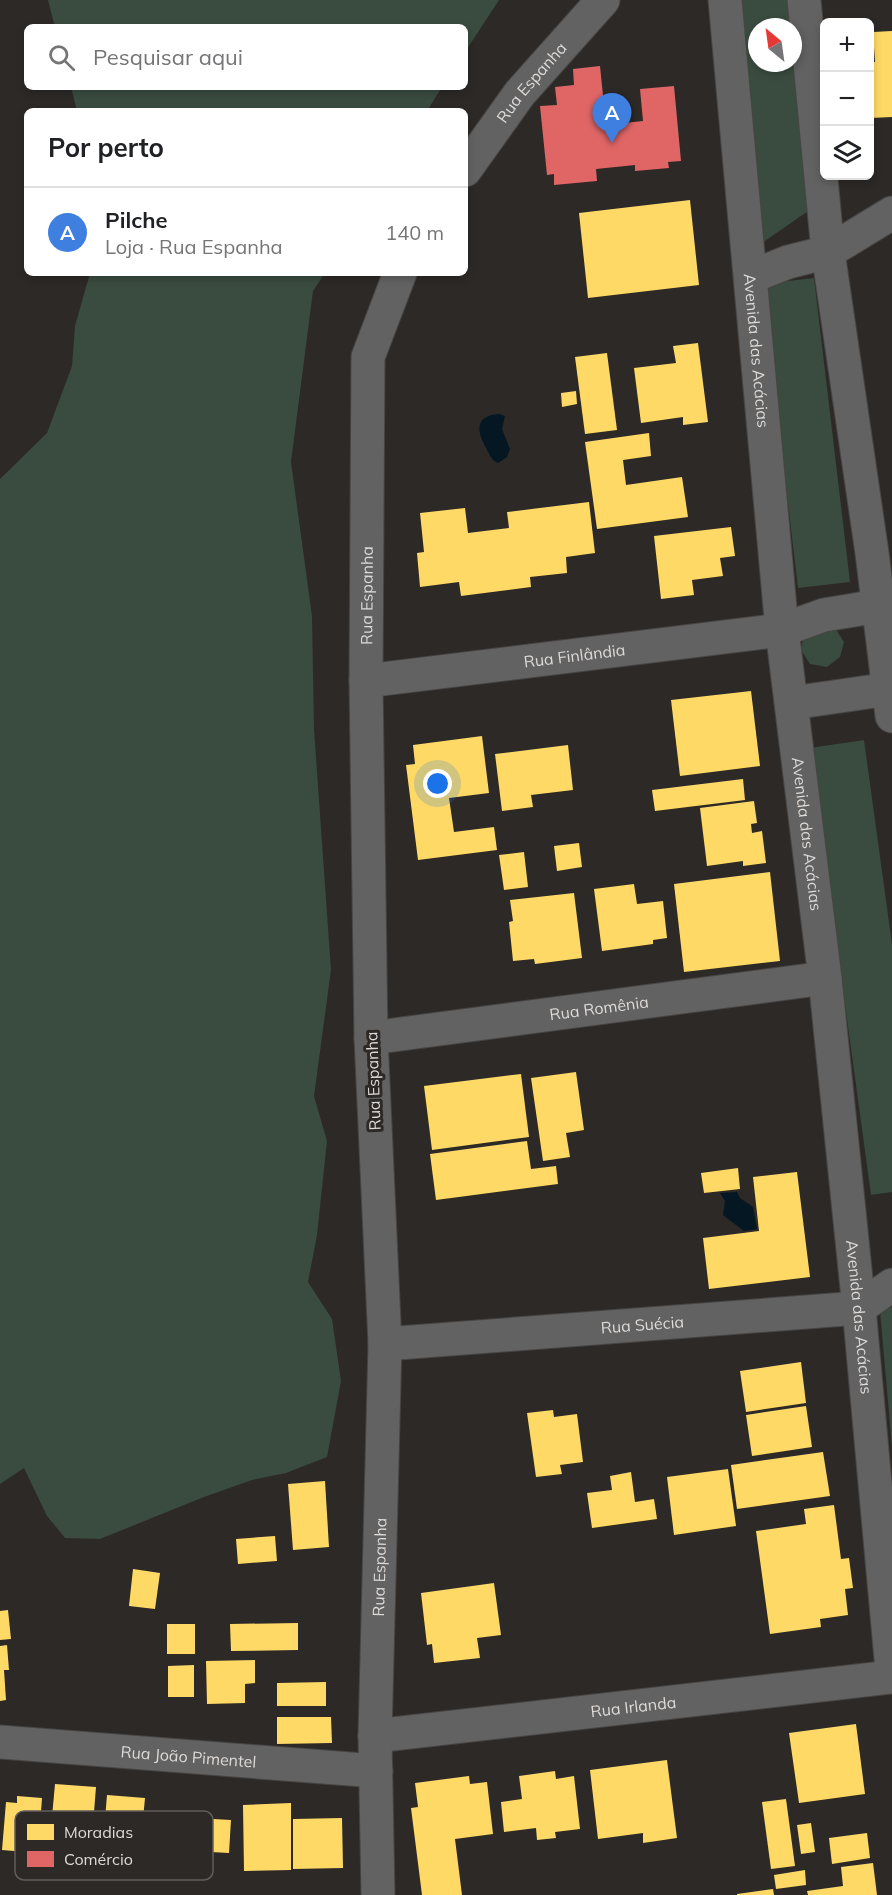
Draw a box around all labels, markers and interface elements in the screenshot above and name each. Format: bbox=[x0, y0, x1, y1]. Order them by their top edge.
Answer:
north arrow bbox=[748, 18, 802, 72]
map controls bbox=[820, 18, 874, 180]
button: + bbox=[820, 18, 874, 72]
search box bbox=[24, 24, 468, 90]
street label: Rua Espanha bbox=[492, 38, 571, 127]
icon: search bbox=[45, 41, 78, 74]
text: Pesquisar aqui bbox=[93, 43, 243, 71]
button: − bbox=[820, 72, 874, 126]
pin: A bbox=[592, 94, 632, 143]
button: layers bbox=[820, 126, 874, 180]
text: Por perto bbox=[48, 131, 164, 164]
text: Pilche bbox=[105, 206, 168, 234]
text: A bbox=[60, 220, 75, 245]
text: 140 m bbox=[385, 220, 444, 245]
text: Loja · Rua Espanha bbox=[105, 234, 283, 259]
street label: Avenida das Acácias bbox=[740, 273, 774, 429]
street label: Rua Espanha bbox=[356, 546, 377, 645]
street label: Rua Finlândia bbox=[523, 639, 626, 672]
street label: Avenida das Acácias bbox=[788, 756, 827, 912]
your location bbox=[423, 769, 452, 798]
street label: Rua Romênia bbox=[548, 991, 650, 1024]
street label: Rua Espanha bbox=[361, 1031, 385, 1131]
street label: Avenida das Acácias bbox=[842, 1239, 877, 1395]
street label: Rua Suécia bbox=[600, 1311, 685, 1338]
street label: Rua Espanha bbox=[368, 1517, 391, 1617]
street label: Rua Irlanda bbox=[589, 1692, 677, 1721]
street label: Rua João Pimentel bbox=[120, 1741, 257, 1772]
legend bbox=[15, 1811, 213, 1880]
text: Moradias bbox=[64, 1822, 133, 1842]
text: Comércio bbox=[64, 1849, 133, 1869]

